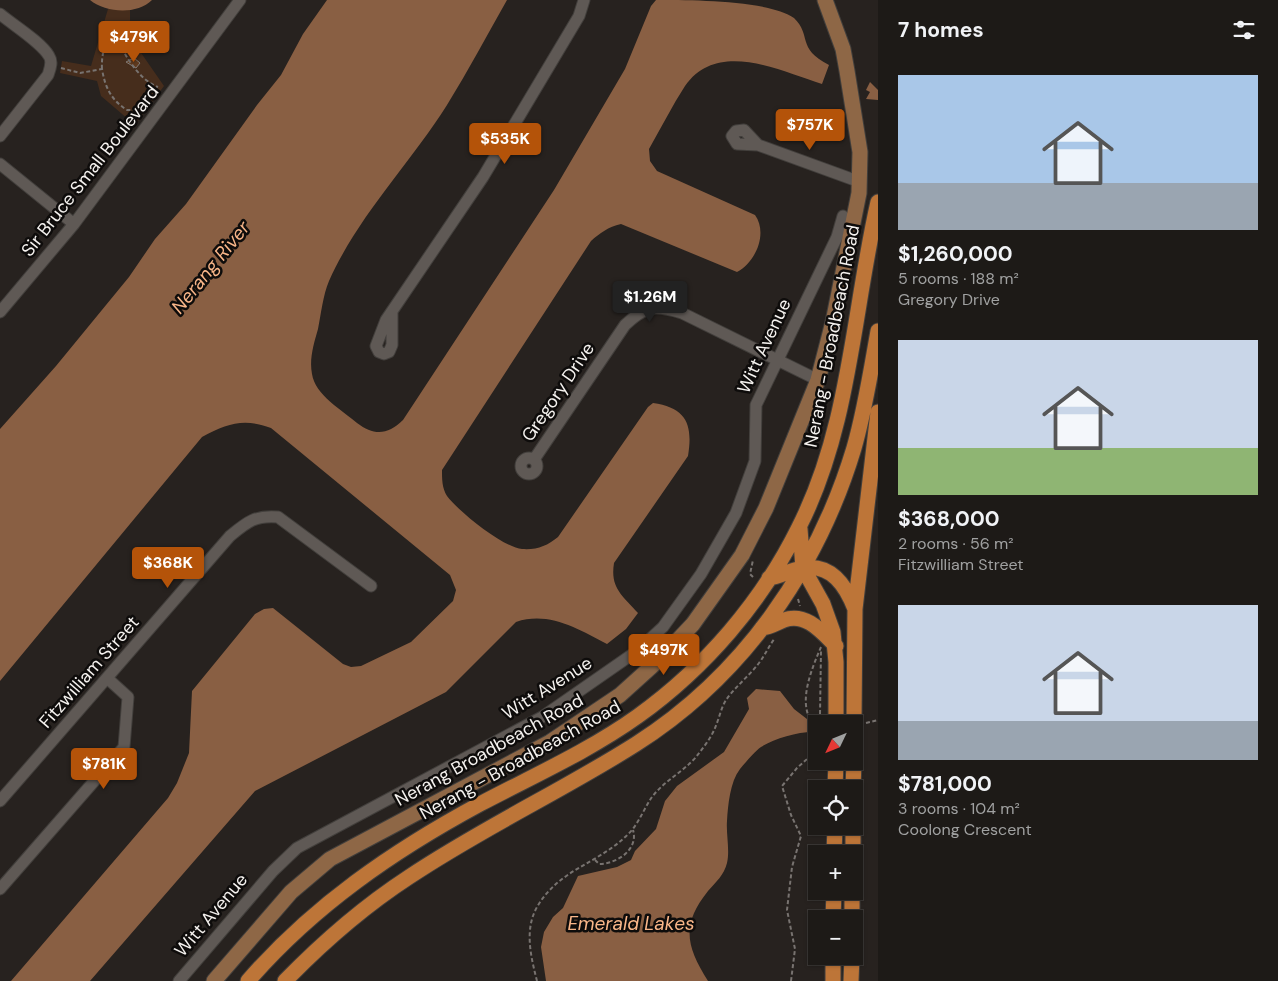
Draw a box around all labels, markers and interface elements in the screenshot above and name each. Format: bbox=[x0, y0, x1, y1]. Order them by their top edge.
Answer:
text: 7 homes bbox=[898, 16, 984, 44]
icon: filters bbox=[1230, 16, 1258, 44]
pin: $479K bbox=[99, 20, 169, 63]
text: $479K bbox=[109, 26, 159, 47]
street label: Sir Bruce Small Boulevard bbox=[16, 81, 164, 261]
pin: $757K bbox=[775, 108, 845, 151]
icon: home bbox=[1033, 108, 1123, 198]
text: $757K bbox=[787, 114, 833, 135]
pin: $535K bbox=[470, 122, 540, 165]
text: $535K bbox=[480, 128, 530, 149]
water label: Nerang River bbox=[165, 215, 256, 319]
street label: Nerang - Broadbeach Road bbox=[799, 223, 865, 449]
text: $1,260,000 bbox=[898, 240, 1013, 268]
text: 5 rooms · 188 m² bbox=[898, 268, 1019, 289]
pin: $1.26M bbox=[609, 280, 691, 323]
text: $1.26M bbox=[623, 286, 677, 307]
text: Gregory Drive bbox=[898, 289, 1000, 310]
street label: Witt Avenue bbox=[732, 295, 796, 397]
street label: Gregory Drive bbox=[516, 338, 600, 446]
icon: home bbox=[1033, 373, 1123, 463]
text: $368,000 bbox=[898, 505, 999, 533]
text: 2 rooms · 56 m² bbox=[898, 533, 1014, 554]
pin: $368K bbox=[133, 546, 203, 589]
text: $368K bbox=[143, 552, 193, 573]
text: Fitzwilliam Street bbox=[898, 554, 1024, 575]
street label: Fitzwilliam Street bbox=[34, 611, 144, 733]
pin: $497K bbox=[629, 634, 699, 676]
icon: home bbox=[1033, 638, 1123, 728]
text: $497K bbox=[639, 639, 689, 660]
street label: Witt Avenue bbox=[497, 651, 597, 725]
street label: Nerang Broadbeach Road bbox=[391, 688, 587, 812]
street label: Nerang - Broadbeach Road bbox=[415, 695, 625, 825]
north arrow bbox=[808, 715, 862, 770]
map controls bbox=[808, 715, 863, 965]
pin: $781K bbox=[69, 748, 139, 790]
text: $781K bbox=[82, 753, 126, 774]
text: $781,000 bbox=[898, 770, 992, 798]
button: locate bbox=[808, 780, 863, 835]
text: 3 rooms · 104 m² bbox=[898, 798, 1020, 819]
text: Coolong Crescent bbox=[898, 819, 1032, 840]
button: + bbox=[808, 845, 863, 900]
street label: Witt Avenue bbox=[169, 868, 253, 962]
button: − bbox=[808, 910, 863, 965]
water label: Emerald Lakes bbox=[567, 911, 695, 936]

